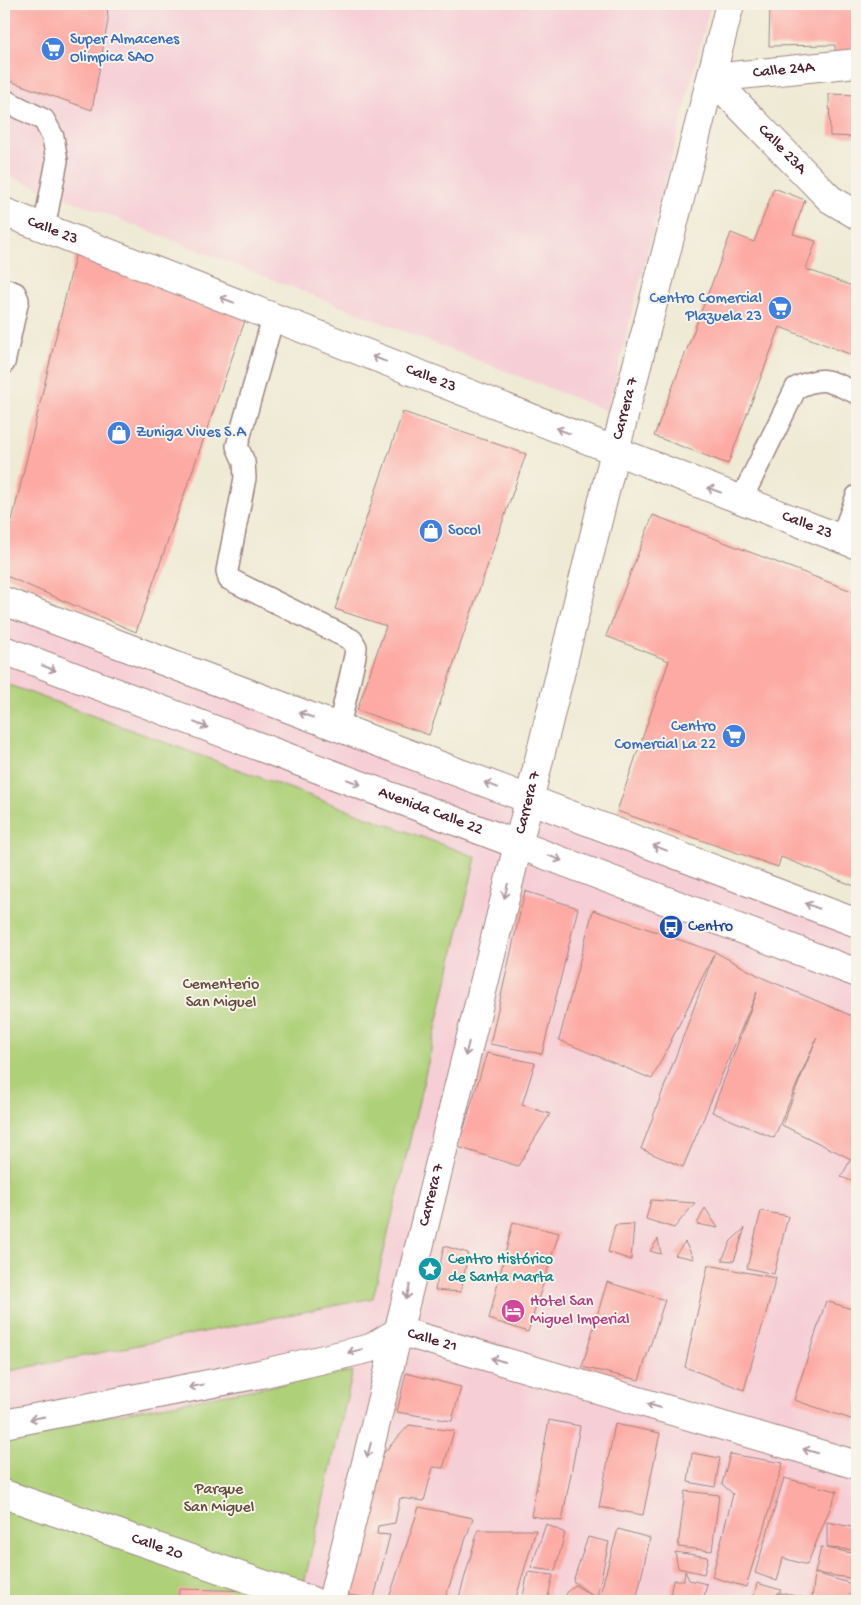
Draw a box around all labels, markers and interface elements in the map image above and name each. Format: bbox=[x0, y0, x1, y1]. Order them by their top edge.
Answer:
place label: Super Almacenes Olimpica SAO bbox=[70, 31, 180, 68]
supermarket icon: Super Almacenes Olimpica SAO bbox=[40, 36, 66, 62]
street label: Calle 24A bbox=[752, 58, 817, 83]
street label: Calle 23A bbox=[753, 121, 811, 180]
street label: Calle 23 bbox=[24, 212, 81, 249]
place label: Centro Comercial Plazuela 23 bbox=[650, 290, 762, 327]
one-way arrow bbox=[220, 295, 235, 304]
supermarket icon: Centro Comercial Plazuela 23 bbox=[767, 295, 793, 321]
one-way arrow bbox=[371, 354, 387, 363]
street label: Calle 23 bbox=[403, 360, 459, 397]
street label: Carrera 7 bbox=[609, 375, 643, 442]
shop icon: Zuniga Vives S.A bbox=[106, 420, 132, 446]
place label: Zuniga Vives S.A bbox=[136, 424, 248, 443]
one-way arrow bbox=[555, 425, 570, 434]
one-way arrow bbox=[707, 484, 722, 494]
street label: Calle 23 bbox=[779, 507, 835, 544]
shop icon: Socol bbox=[418, 518, 444, 544]
place label: Socol bbox=[448, 522, 481, 541]
one-way arrow bbox=[41, 664, 57, 673]
one-way arrow bbox=[299, 710, 315, 719]
place label: Centro Comercial La 22 bbox=[614, 718, 716, 755]
one-way arrow bbox=[193, 721, 209, 730]
supermarket icon: Centro Comercial La 22 bbox=[721, 723, 747, 749]
street label: Carrera 7 bbox=[512, 769, 545, 836]
one-way arrow bbox=[345, 778, 361, 787]
one-way arrow bbox=[484, 780, 499, 789]
street label: Avenida Calle 22 bbox=[376, 783, 486, 840]
one-way arrow bbox=[652, 843, 667, 852]
one-way arrow bbox=[547, 854, 562, 863]
one-way arrow bbox=[501, 883, 510, 899]
one-way arrow bbox=[804, 901, 820, 910]
bus stop icon: Centro bbox=[658, 914, 684, 940]
place label: Centro bbox=[688, 918, 733, 937]
park label: Cementerio San Miguel bbox=[183, 976, 259, 1013]
one-way arrow bbox=[462, 1040, 471, 1056]
street label: Carrera 7 bbox=[415, 1161, 449, 1228]
place label: Centro Histórico de Santa Marta bbox=[448, 1251, 555, 1288]
place icon: Centro Histórico de Santa Marta bbox=[417, 1256, 443, 1282]
one-way arrow bbox=[403, 1283, 412, 1299]
place label: Hotel San Miguel Imperial bbox=[530, 1293, 630, 1330]
hotel icon: Hotel San Miguel Imperial bbox=[500, 1298, 526, 1324]
street label: Calle 21 bbox=[405, 1324, 459, 1357]
one-way arrow bbox=[347, 1347, 363, 1356]
one-way arrow bbox=[491, 1355, 507, 1364]
one-way arrow bbox=[189, 1382, 205, 1392]
one-way arrow bbox=[647, 1400, 663, 1410]
one-way arrow bbox=[29, 1413, 45, 1423]
one-way arrow bbox=[364, 1441, 373, 1457]
one-way arrow bbox=[803, 1446, 819, 1455]
park label: Parque San Miguel bbox=[184, 1481, 254, 1518]
street label: Calle 20 bbox=[129, 1529, 185, 1565]

